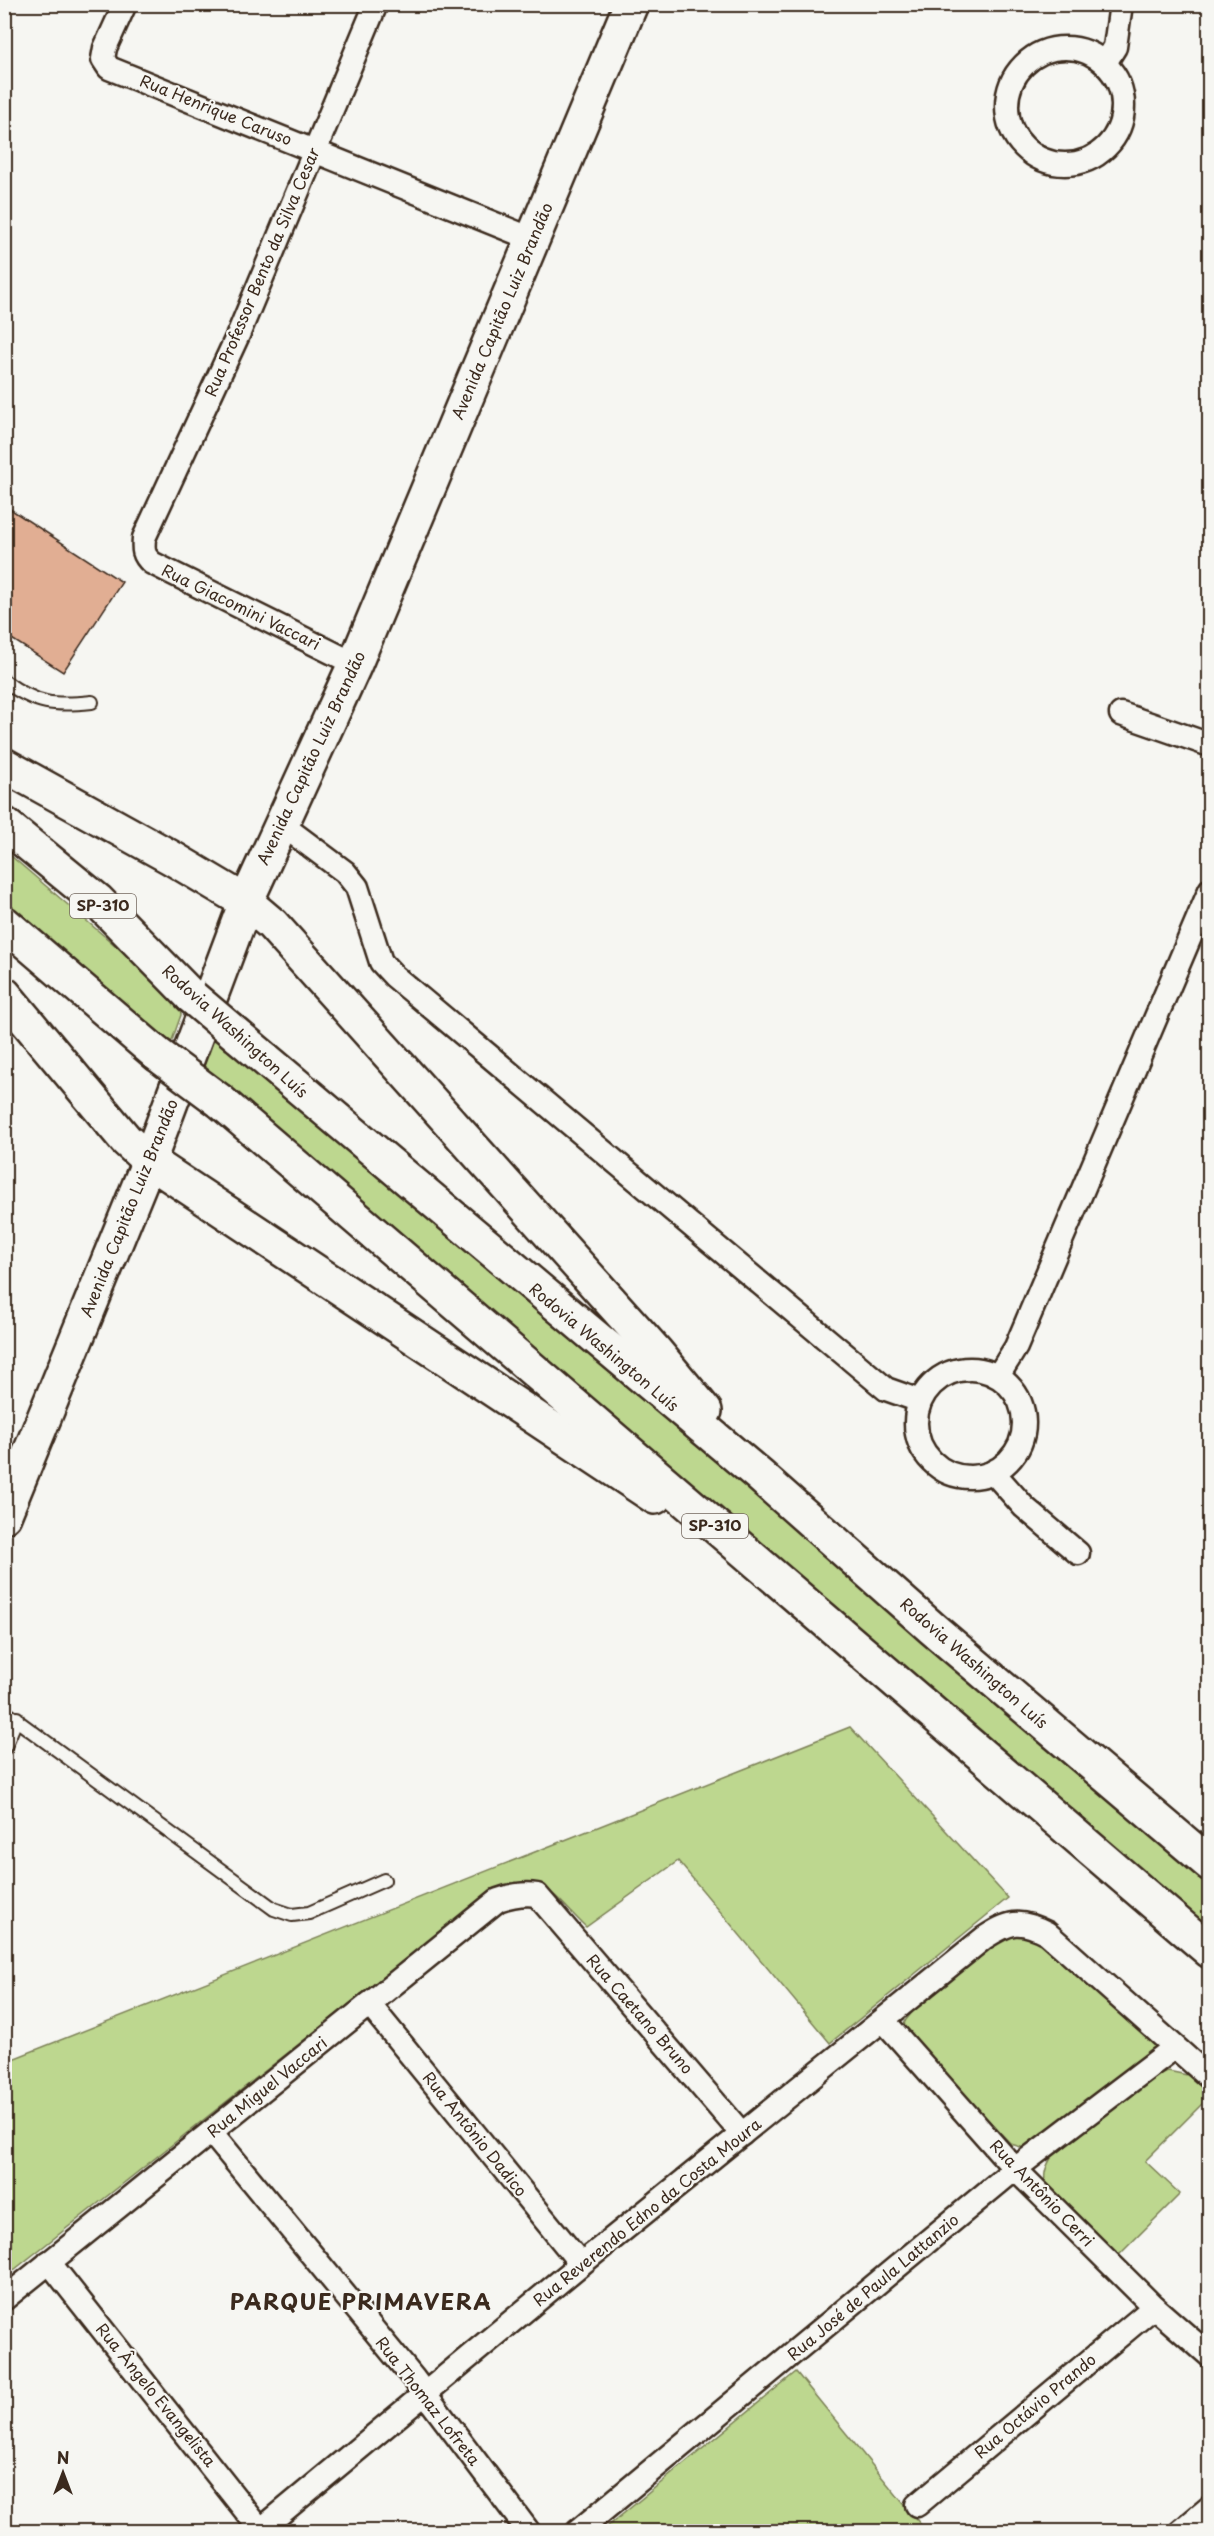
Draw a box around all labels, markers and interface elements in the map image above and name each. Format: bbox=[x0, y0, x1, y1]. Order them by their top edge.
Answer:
street label: Rua Henrique Caruso bbox=[137, 68, 296, 151]
street label: Rua Professor Bento da Silva Cesar bbox=[198, 143, 325, 400]
street label: Avenida Capitão Luiz Brandão bbox=[444, 198, 558, 423]
street label: Rua Giacomini Vaccari bbox=[158, 557, 325, 655]
street label: Avenida Capitão Luiz Brandão bbox=[250, 647, 370, 868]
road number: SP-310 bbox=[70, 894, 136, 918]
street label: Rodovia Washington Luís bbox=[157, 958, 314, 1103]
street label: Avenida Capitão Luiz Brandão bbox=[73, 1095, 183, 1320]
street label: Rodovia Washington Luís bbox=[524, 1276, 685, 1416]
road number: SP-310 bbox=[682, 1514, 748, 1538]
street label: Rodovia Washington Luís bbox=[895, 1591, 1054, 1733]
street label: Rua Caetano Bruno bbox=[582, 1948, 700, 2079]
street label: Rua Miguel Vaccari bbox=[201, 2030, 332, 2142]
street label: Rua Antônio Dadico bbox=[418, 2066, 534, 2201]
street label: Rua Reverendo Edno da Costa Moura bbox=[527, 2111, 766, 2311]
street label: Rua Antônio Cerri bbox=[985, 2133, 1100, 2251]
street label: Rua José de Paula Lattanzio bbox=[781, 2207, 963, 2365]
district label: PARQUE PRIMAVERA bbox=[230, 2284, 492, 2317]
street label: Rua Ângelo Evangelista bbox=[91, 2317, 222, 2472]
street label: Rua Thomaz Lofreta bbox=[371, 2331, 487, 2470]
street label: Rua Octávio Prando bbox=[968, 2347, 1101, 2463]
north arrow bbox=[33, 2443, 93, 2503]
text: N bbox=[57, 2445, 69, 2469]

